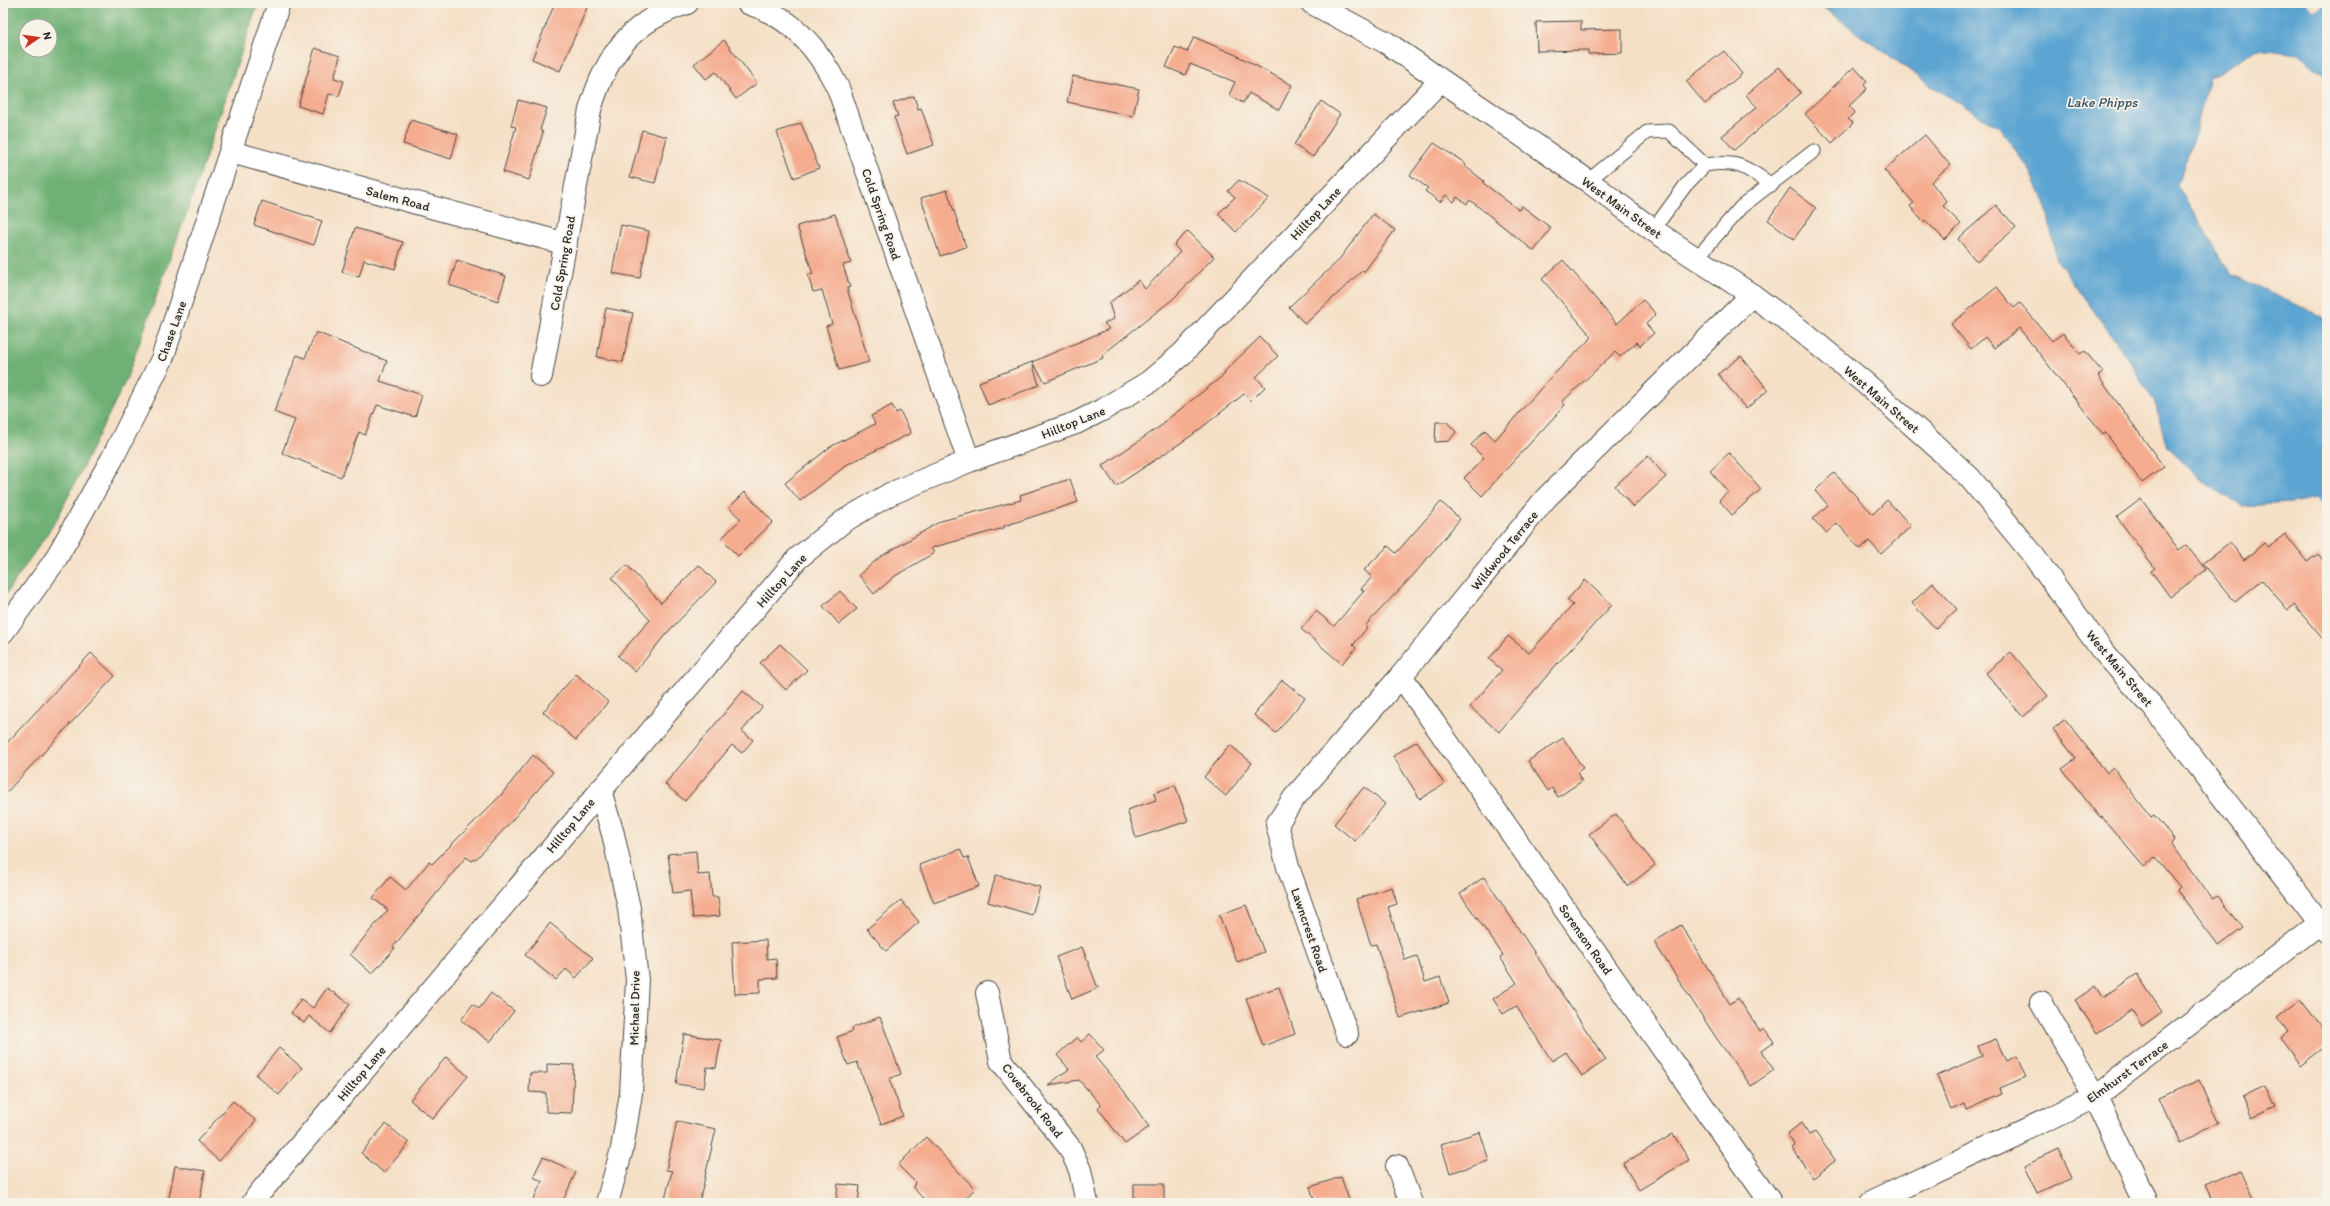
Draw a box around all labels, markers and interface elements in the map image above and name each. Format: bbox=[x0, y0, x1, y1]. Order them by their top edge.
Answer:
north arrow bbox=[18, 18, 58, 58]
text: N bbox=[40, 31, 54, 41]
water label: Lake Phipps bbox=[2066, 94, 2138, 111]
street label: Cold Spring Road bbox=[859, 166, 904, 262]
street label: West Main Street bbox=[1579, 173, 1665, 242]
street label: Salem Road bbox=[364, 183, 432, 214]
street label: Hilltop Lane bbox=[1287, 184, 1344, 243]
street label: Cold Spring Road bbox=[547, 214, 578, 312]
street label: Chase Lane bbox=[153, 299, 189, 364]
street label: West Main Street bbox=[1841, 362, 1923, 436]
street label: Hilltop Lane bbox=[1039, 403, 1107, 442]
street label: Wildwood Terrace bbox=[1468, 507, 1541, 593]
street label: Hilltop Lane bbox=[753, 550, 810, 610]
street label: West Main Street bbox=[2083, 627, 2156, 710]
street label: Hilltop Lane bbox=[543, 795, 598, 856]
street label: Lawncrest Road bbox=[1288, 886, 1331, 974]
street label: Sorenson Road bbox=[1556, 901, 1615, 978]
street label: Michael Drive bbox=[626, 970, 643, 1046]
street label: Elmhurst Terrace bbox=[2084, 1037, 2171, 1106]
street label: Hilltop Lane bbox=[334, 1043, 389, 1104]
street label: Covebrook Road bbox=[999, 1060, 1066, 1140]

